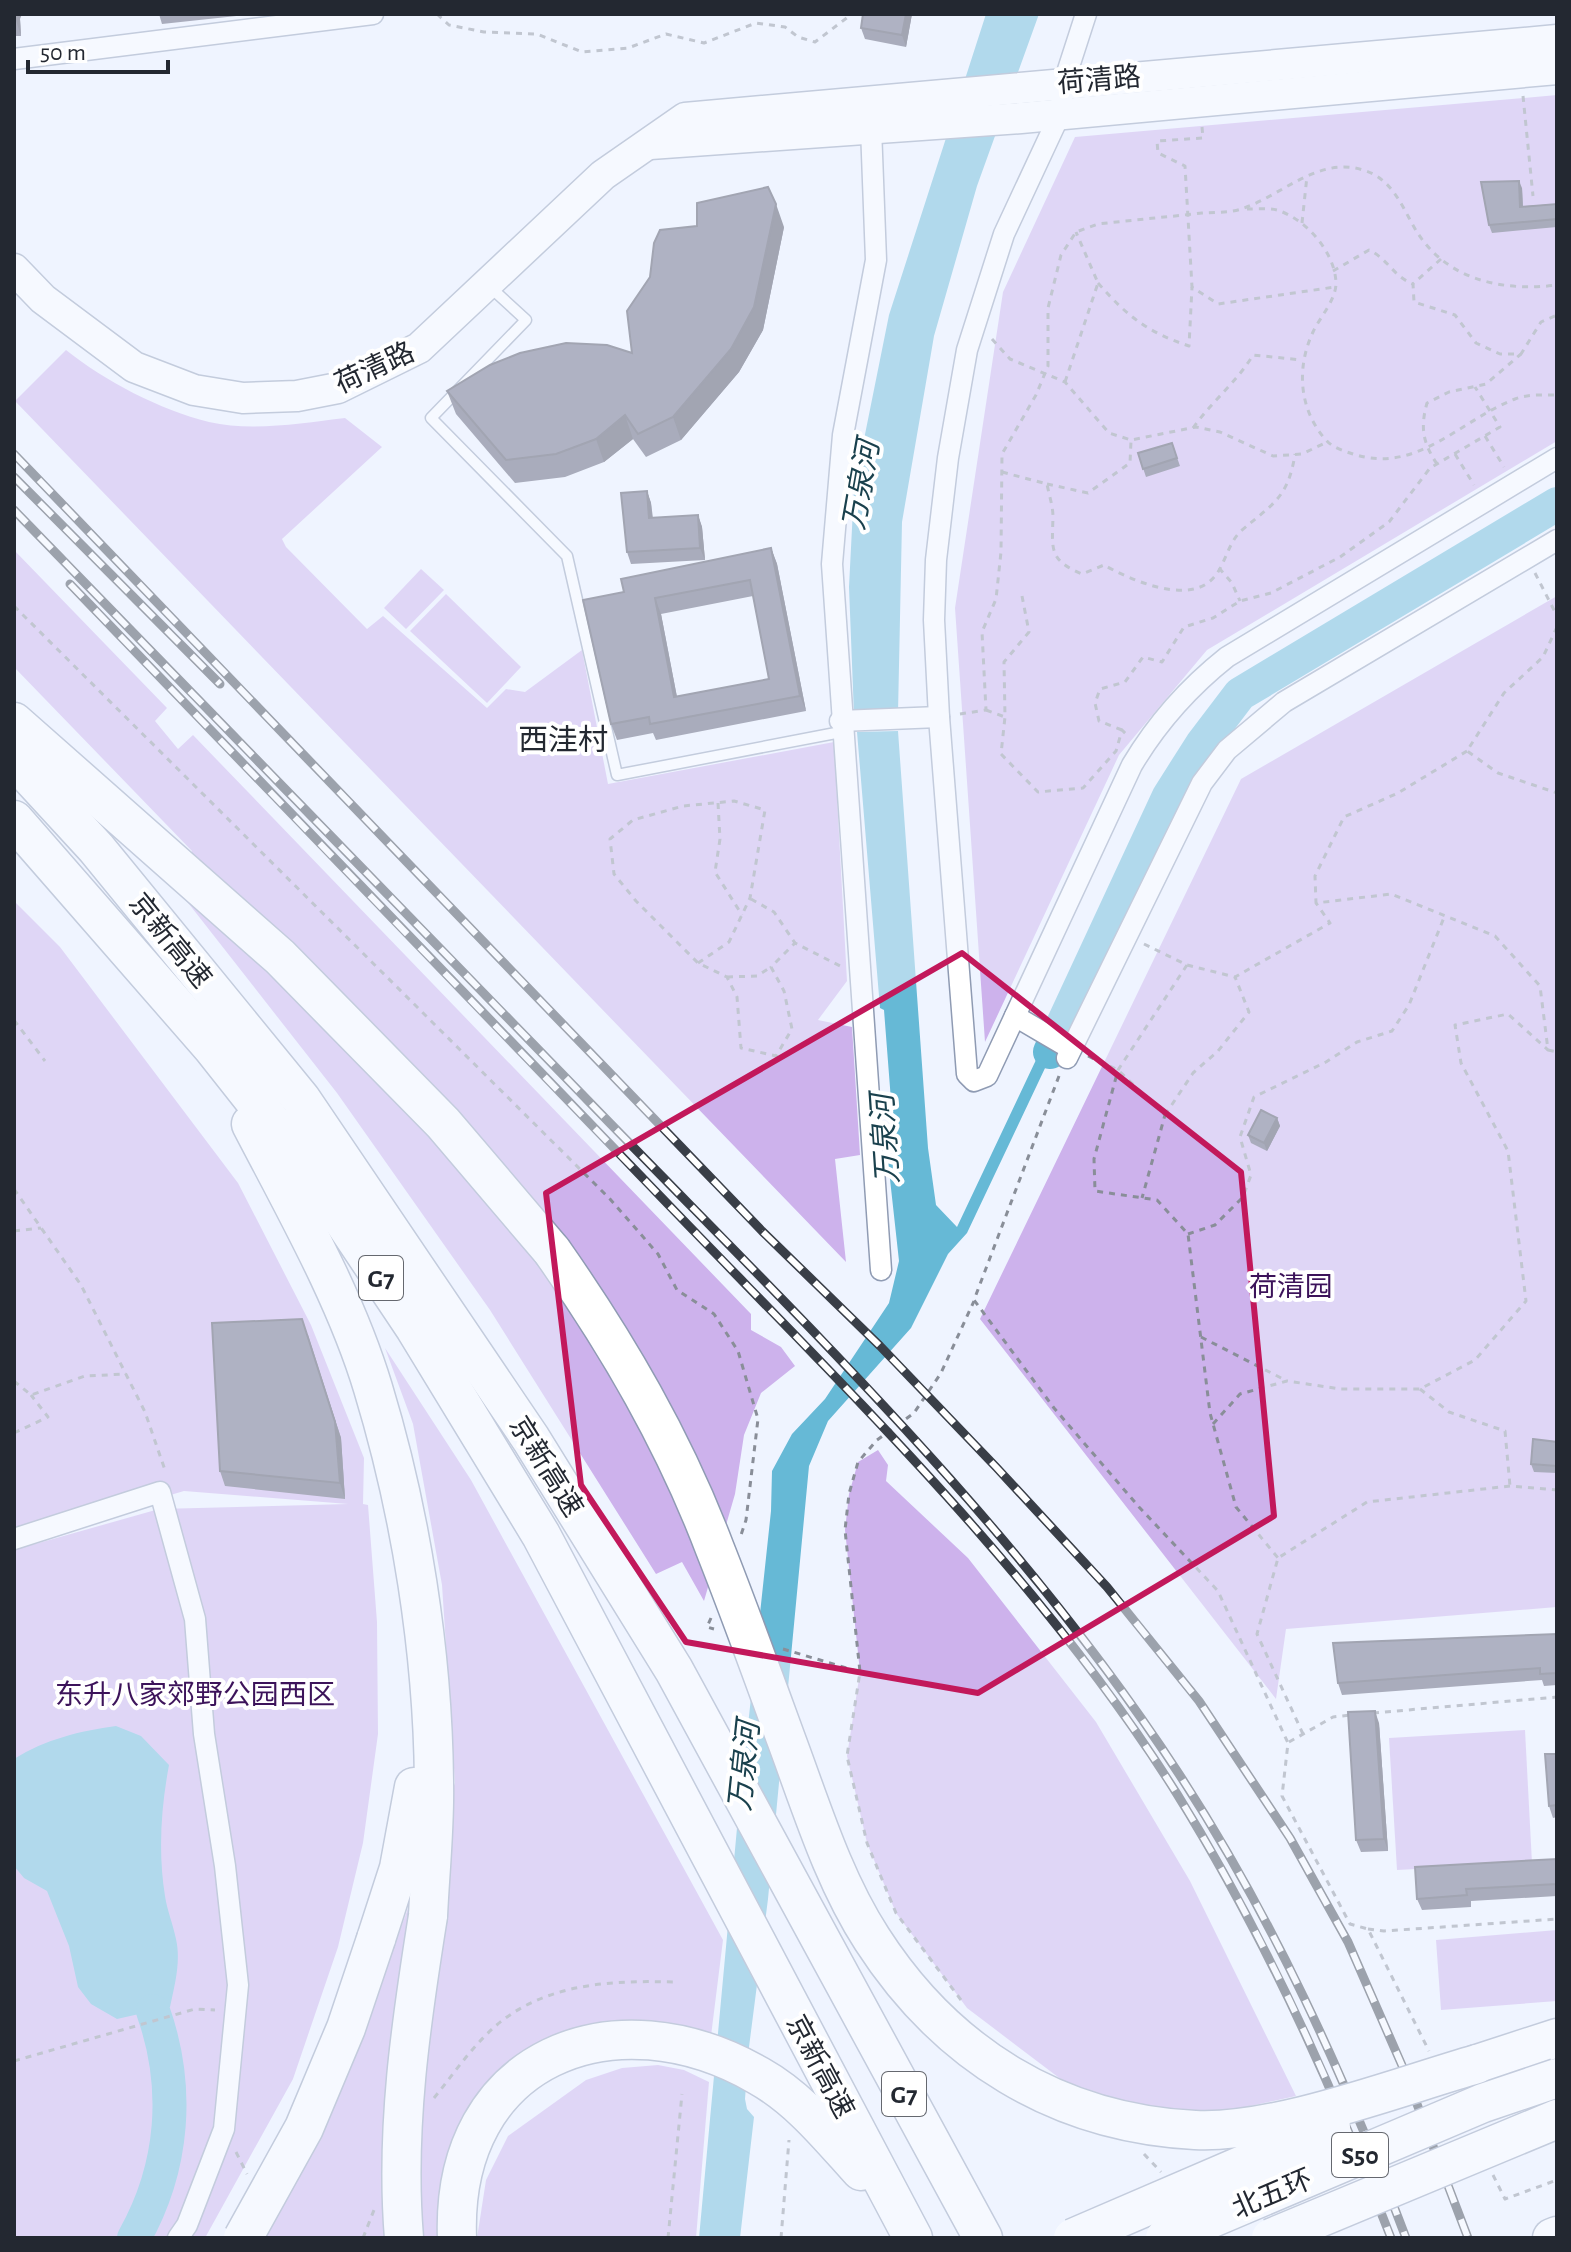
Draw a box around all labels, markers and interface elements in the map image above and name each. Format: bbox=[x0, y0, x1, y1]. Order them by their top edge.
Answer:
scale bar bbox=[28, 24, 168, 74]
text: 50 m bbox=[40, 41, 86, 65]
street label: 荷清路 bbox=[1056, 61, 1142, 99]
street label: 荷清路 bbox=[330, 337, 419, 399]
water label: 万泉河 bbox=[837, 433, 885, 532]
district label: 西洼村 bbox=[518, 724, 608, 756]
street label: 京新高速 bbox=[123, 888, 217, 994]
water label: 万泉河 bbox=[866, 1088, 904, 1185]
road number: G7 bbox=[359, 1256, 403, 1300]
park label: 荷清园 bbox=[1249, 1272, 1333, 1302]
street label: 京新高速 bbox=[504, 1411, 589, 1522]
park label: 东升八家郊野公园西区 bbox=[55, 1680, 335, 1710]
water label: 万泉河 bbox=[723, 1715, 765, 1812]
street label: 京新高速 bbox=[781, 2010, 860, 2123]
road number: G7 bbox=[882, 2072, 926, 2116]
road number: S50 bbox=[1332, 2133, 1388, 2177]
street label: 北五环 bbox=[1228, 2165, 1317, 2224]

